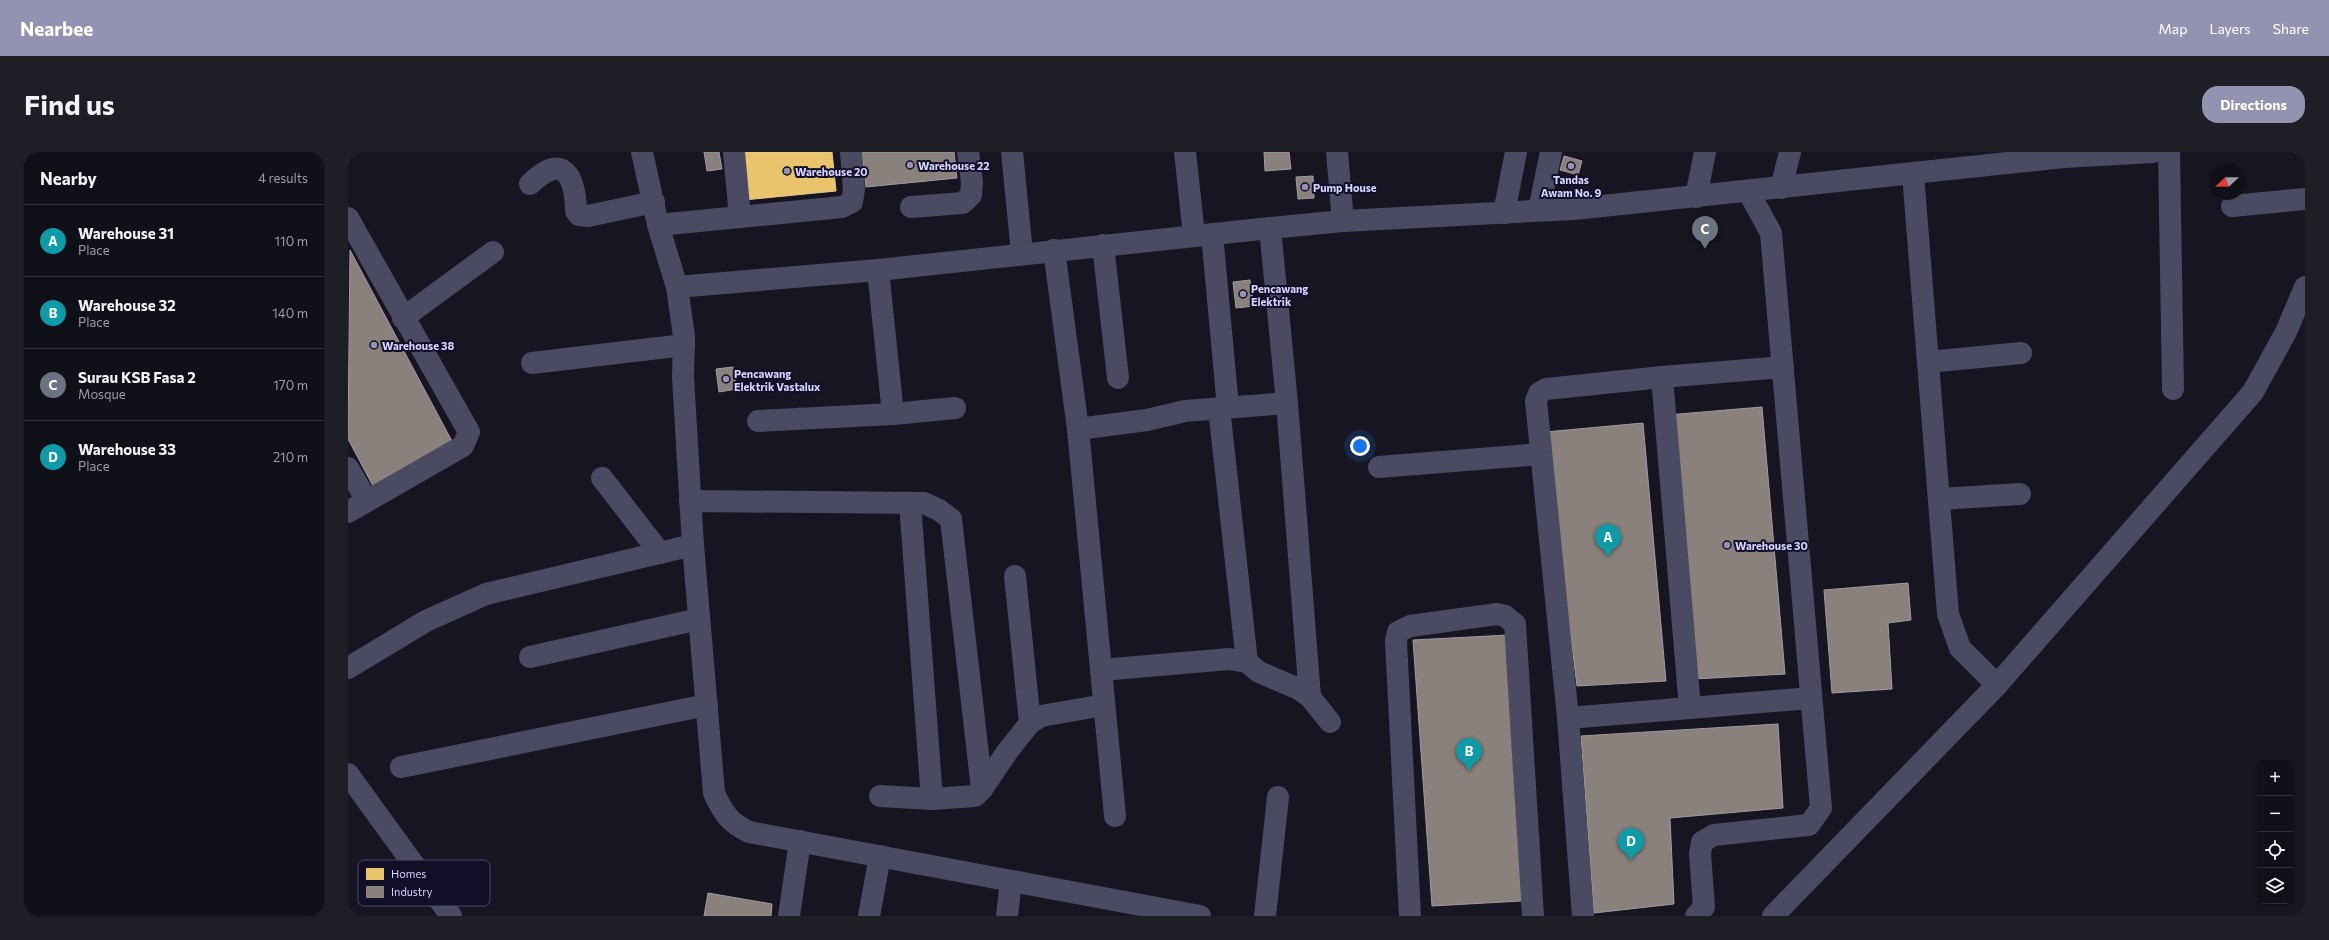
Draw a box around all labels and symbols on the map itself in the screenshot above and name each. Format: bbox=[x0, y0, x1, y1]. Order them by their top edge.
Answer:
place label: Warehouse 22 bbox=[918, 159, 990, 172]
marker: Warehouse 22 bbox=[905, 160, 915, 170]
marker: Tandas Awam No. 9 bbox=[1566, 161, 1576, 171]
north arrow bbox=[2209, 164, 2245, 200]
place label: Warehouse 20 bbox=[795, 165, 868, 178]
marker: Warehouse 20 bbox=[782, 166, 792, 176]
place label: Tandas Awam No. 9 bbox=[1541, 173, 1601, 199]
place label: Pump House bbox=[1313, 181, 1377, 194]
marker: Pump House bbox=[1300, 182, 1310, 192]
pin: C bbox=[1692, 216, 1718, 249]
place label: Pencawang Elektrik bbox=[1251, 282, 1308, 308]
marker: Pencawang Elektrik bbox=[1238, 289, 1248, 299]
place label: Warehouse 38 bbox=[382, 339, 455, 352]
marker: Warehouse 38 bbox=[369, 340, 379, 350]
place label: Pencawang Elektrik Vastalux bbox=[734, 367, 821, 393]
marker: Pencawang Elektrik Vastalux bbox=[721, 374, 731, 384]
your location bbox=[1350, 436, 1370, 456]
pin: A bbox=[1595, 524, 1621, 557]
place label: Warehouse 30 bbox=[1735, 539, 1808, 552]
marker: Warehouse 30 bbox=[1722, 540, 1732, 550]
pin: B bbox=[1456, 738, 1482, 771]
pin: D bbox=[1618, 828, 1644, 861]
legend bbox=[358, 860, 490, 906]
text: Homes bbox=[391, 867, 426, 880]
text: Industry bbox=[391, 885, 433, 898]

